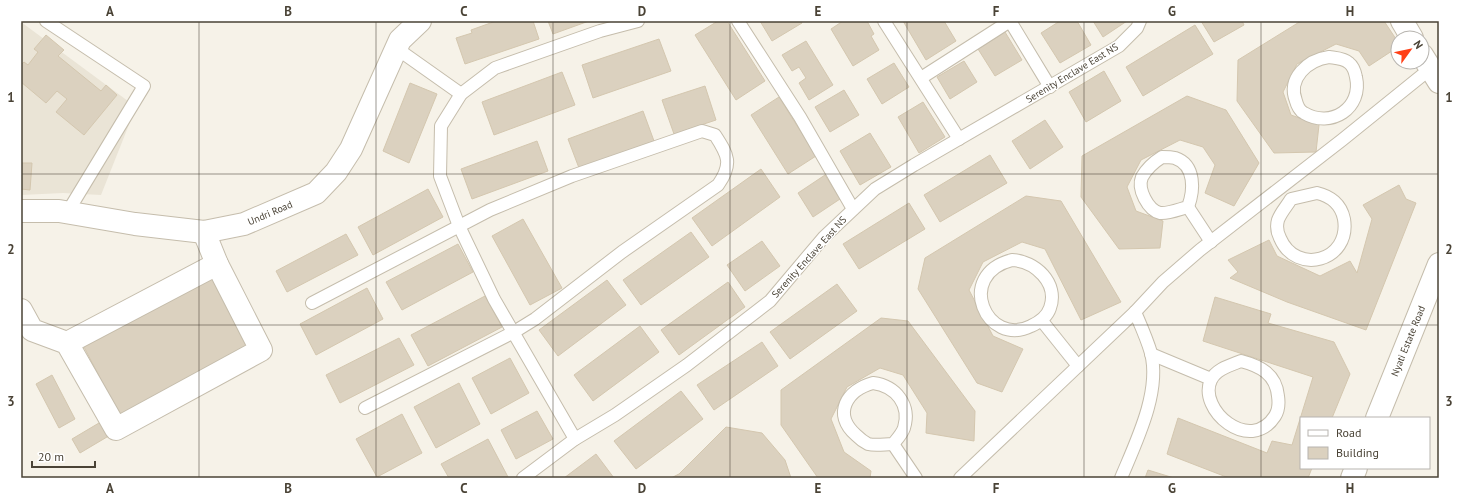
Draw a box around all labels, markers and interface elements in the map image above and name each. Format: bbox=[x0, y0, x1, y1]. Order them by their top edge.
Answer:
text: A bbox=[106, 3, 114, 20]
text: B bbox=[284, 3, 292, 20]
text: C bbox=[460, 3, 468, 20]
text: D bbox=[638, 3, 646, 20]
text: E bbox=[815, 3, 822, 20]
text: F bbox=[993, 3, 1000, 20]
text: G bbox=[1168, 3, 1176, 20]
text: H bbox=[1346, 3, 1354, 20]
north arrow bbox=[1390, 30, 1430, 70]
text: N bbox=[1411, 38, 1426, 51]
street label: Serenity Enclave East NS bbox=[1023, 40, 1121, 106]
text: 1 bbox=[7, 89, 15, 106]
text: 1 bbox=[1445, 89, 1453, 106]
street label: Undri Road bbox=[246, 198, 294, 228]
street label: Serenity Enclave East NS bbox=[769, 213, 849, 301]
text: 2 bbox=[7, 241, 15, 258]
text: 2 bbox=[1445, 241, 1453, 258]
street label: Nyati Estate Road bbox=[1388, 304, 1428, 378]
text: 3 bbox=[7, 393, 15, 410]
text: 3 bbox=[1445, 393, 1453, 410]
legend bbox=[1300, 417, 1430, 469]
text: Road bbox=[1336, 425, 1361, 440]
scale bar bbox=[32, 443, 95, 469]
text: Building bbox=[1336, 445, 1379, 460]
text: 20 m bbox=[38, 449, 64, 464]
text: A bbox=[106, 480, 114, 497]
text: B bbox=[284, 480, 292, 497]
text: C bbox=[460, 480, 468, 497]
text: D bbox=[638, 480, 646, 497]
text: E bbox=[815, 480, 822, 497]
text: F bbox=[993, 480, 1000, 497]
text: G bbox=[1168, 480, 1176, 497]
text: H bbox=[1346, 480, 1354, 497]

